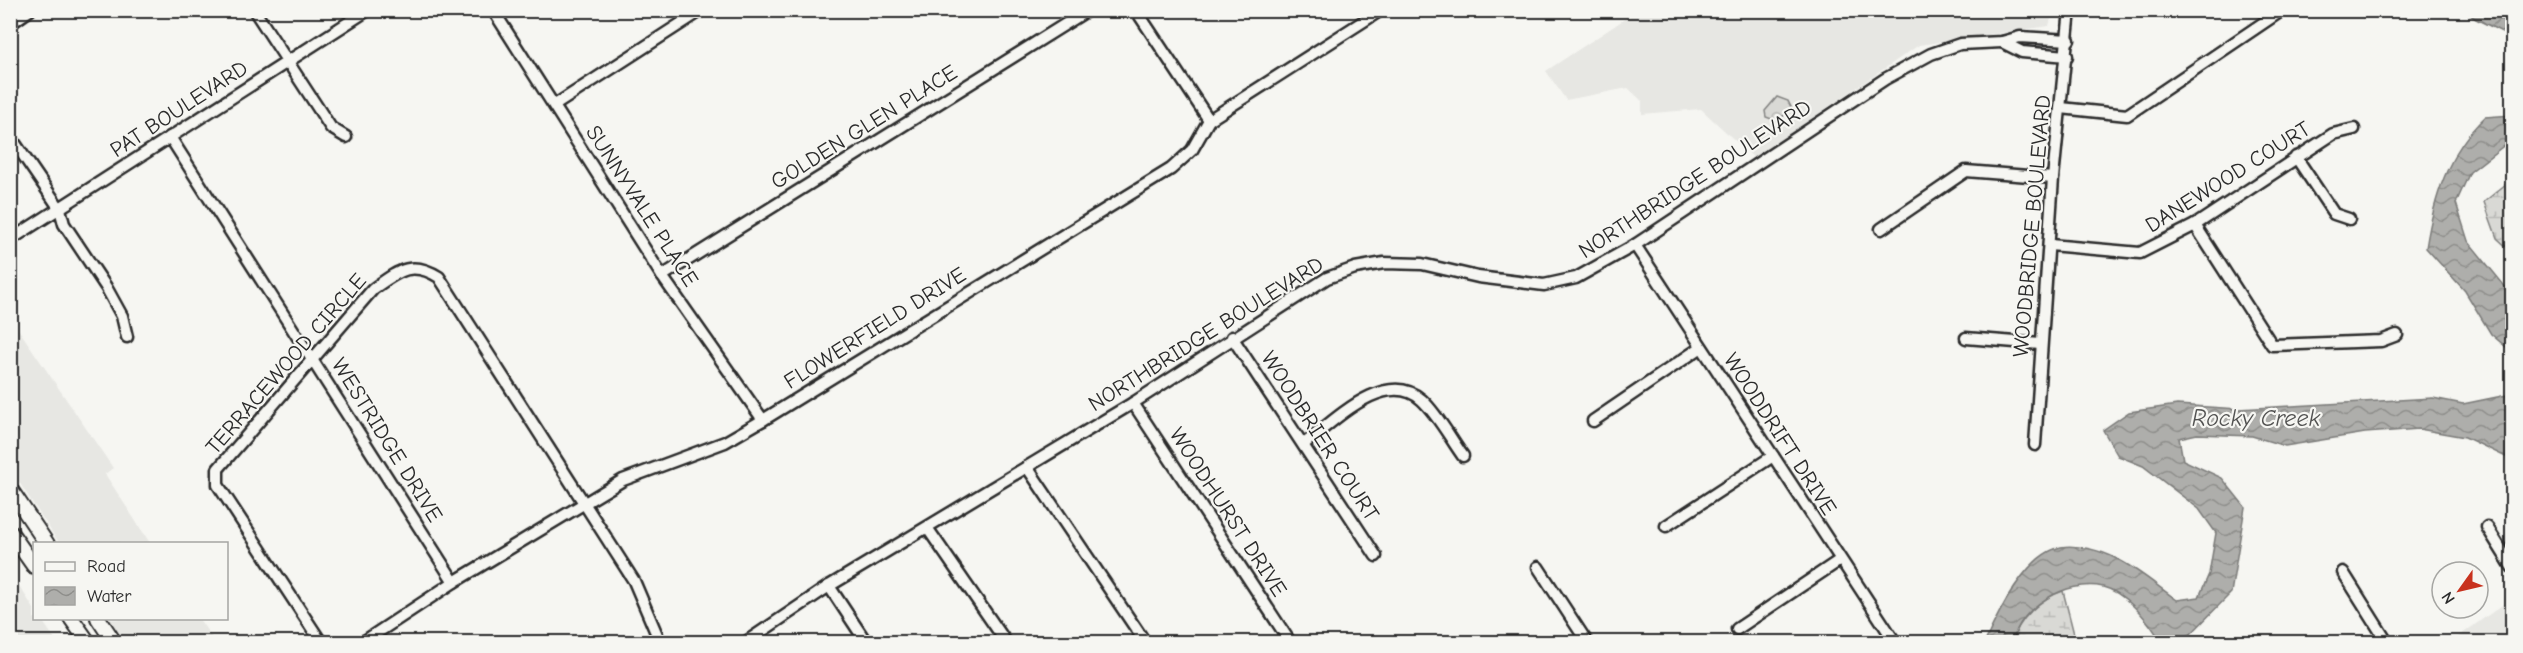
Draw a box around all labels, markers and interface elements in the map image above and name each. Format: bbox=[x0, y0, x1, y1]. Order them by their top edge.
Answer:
street label: PAT BOULEVARD bbox=[105, 55, 253, 163]
street label: GOLDEN GLEN PLACE bbox=[766, 59, 962, 195]
street label: NORTHBRIDGE BOULEVARD bbox=[1574, 94, 1816, 264]
street label: WOODBRIDGE BOULEVARD bbox=[2008, 94, 2056, 358]
street label: DANEWOOD COURT bbox=[2141, 115, 2316, 238]
street label: SUNNYVALE PLACE bbox=[580, 120, 704, 292]
street label: NORTHBRIDGE BOULEVARD bbox=[1084, 251, 1328, 417]
street label: FLOWERFIELD DRIVE bbox=[779, 261, 971, 395]
street label: TERRACEWOOD CIRCLE bbox=[200, 268, 372, 460]
street label: WOODBRIER COURT bbox=[1255, 346, 1385, 526]
street label: WOODDRIFT DRIVE bbox=[1718, 348, 1842, 520]
street label: WESTRIDGE DRIVE bbox=[326, 353, 448, 527]
water label: Rocky Creek bbox=[2192, 404, 2320, 432]
street label: WOODHURST DRIVE bbox=[1164, 423, 1292, 601]
legend bbox=[33, 542, 228, 620]
text: Road bbox=[87, 556, 126, 577]
north arrow bbox=[2430, 560, 2490, 620]
text: Water bbox=[87, 586, 132, 607]
text: N bbox=[2438, 588, 2459, 607]

